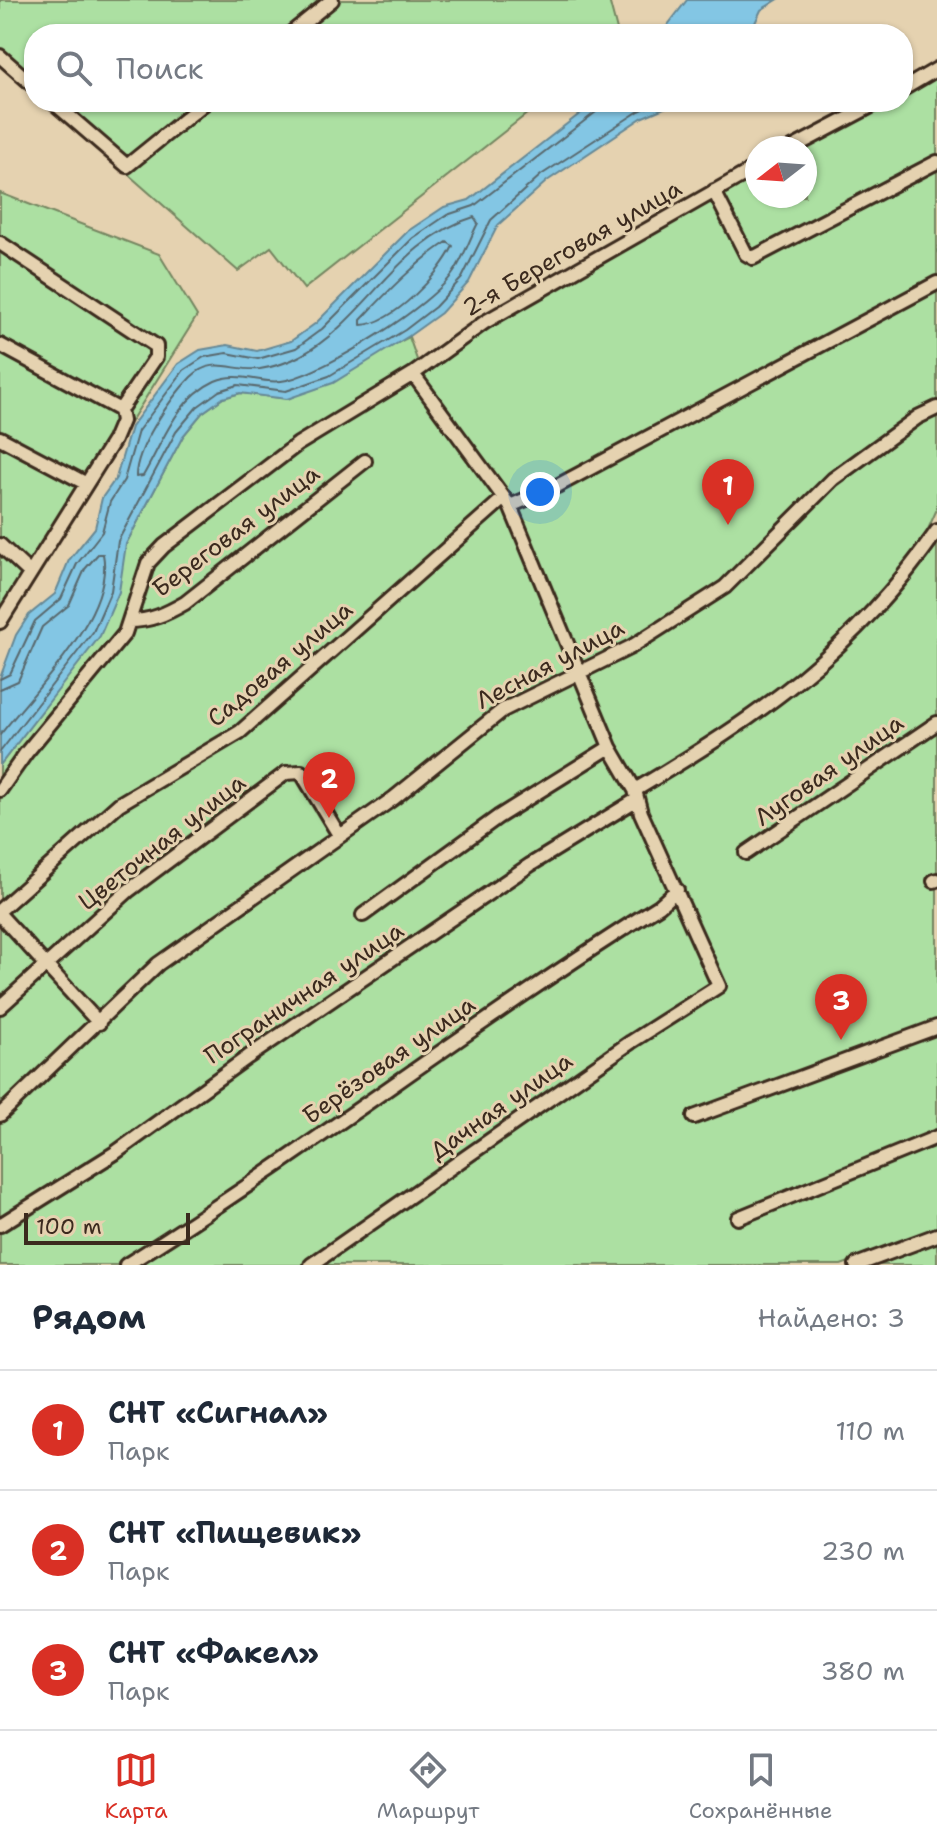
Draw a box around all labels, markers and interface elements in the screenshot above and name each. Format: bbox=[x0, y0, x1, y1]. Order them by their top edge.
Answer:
search box bbox=[24, 24, 913, 112]
icon: search bbox=[52, 46, 96, 90]
text: Поиск bbox=[116, 48, 204, 89]
north arrow bbox=[745, 136, 817, 208]
street label: 2-я Береговая улица bbox=[457, 172, 687, 324]
street label: Береговая улица bbox=[146, 458, 326, 604]
pin: 1 bbox=[702, 459, 754, 525]
your location bbox=[520, 472, 560, 512]
street label: Садовая улица bbox=[201, 594, 359, 734]
street label: Лесная улица bbox=[470, 611, 630, 717]
street label: Луговая улица bbox=[748, 707, 910, 833]
pin: 2 bbox=[303, 752, 355, 818]
street label: Цветочная улица bbox=[72, 766, 252, 917]
street label: Пограничная улица bbox=[198, 914, 410, 1072]
pin: 3 bbox=[815, 974, 867, 1040]
street label: Берёзовая улица bbox=[296, 988, 482, 1132]
street label: Дачная улица bbox=[423, 1045, 579, 1167]
scale bar bbox=[24, 1209, 190, 1245]
text: 100 m bbox=[36, 1212, 102, 1241]
text: Рядом bbox=[32, 1294, 146, 1340]
text: Найдено: 3 bbox=[758, 1300, 905, 1335]
text: СНТ «Сигнал» bbox=[108, 1392, 328, 1433]
text: 1 bbox=[52, 1413, 64, 1448]
text: 110 m bbox=[835, 1413, 905, 1448]
text: Парк bbox=[108, 1433, 170, 1468]
text: СНТ «Пищевик» bbox=[108, 1512, 361, 1553]
text: 2 bbox=[49, 1533, 67, 1568]
text: 230 m bbox=[821, 1533, 905, 1568]
text: Парк bbox=[108, 1553, 170, 1588]
text: СНТ «Факел» bbox=[108, 1632, 319, 1673]
text: 3 bbox=[49, 1653, 67, 1688]
text: 380 m bbox=[820, 1653, 905, 1688]
text: Парк bbox=[108, 1673, 170, 1708]
tab: Карта bbox=[105, 1748, 168, 1825]
tab: Маршрут bbox=[377, 1748, 479, 1825]
tab: Сохранённые bbox=[689, 1748, 832, 1825]

